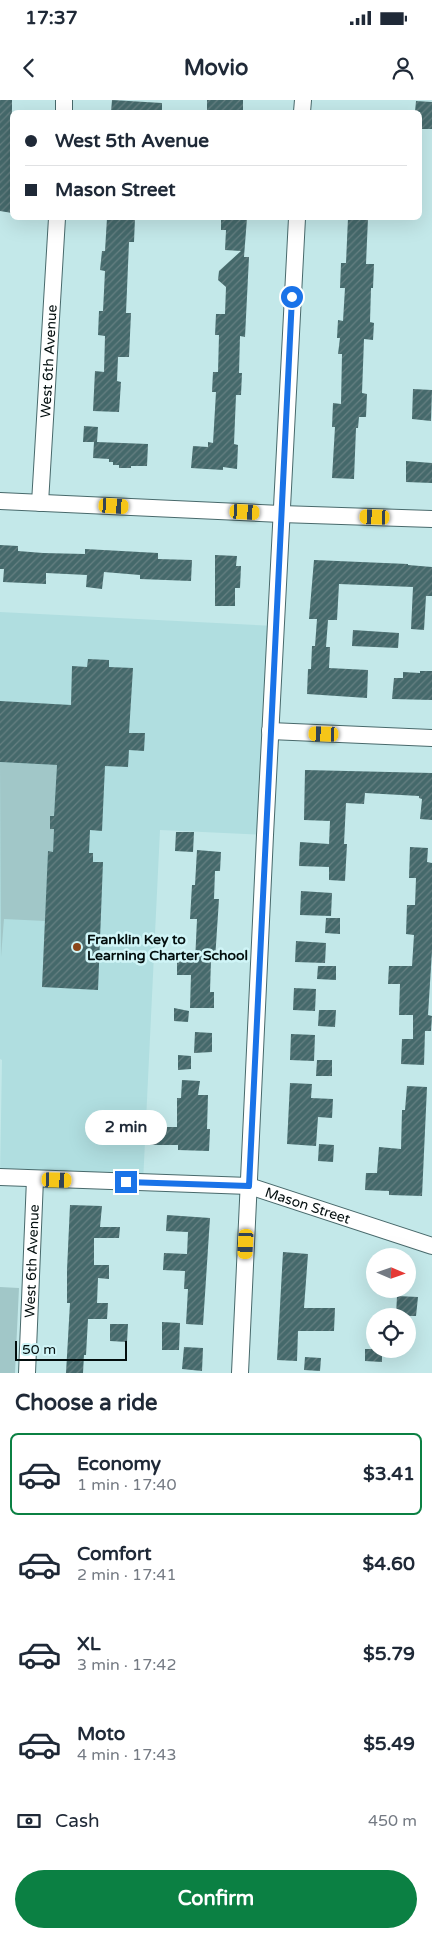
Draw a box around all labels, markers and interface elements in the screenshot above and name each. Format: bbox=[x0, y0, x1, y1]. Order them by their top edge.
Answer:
text: 17:37 bbox=[25, 7, 78, 29]
icon: back bbox=[15, 54, 43, 82]
icon: person bbox=[389, 54, 417, 82]
text: Movio bbox=[184, 55, 248, 81]
text: West 5th Avenue bbox=[55, 130, 209, 152]
text: Mason Street bbox=[55, 179, 176, 201]
route start bbox=[281, 286, 303, 308]
street label: West 6th Avenue bbox=[37, 304, 60, 418]
car bbox=[98, 498, 129, 514]
car bbox=[229, 504, 260, 520]
car bbox=[359, 509, 390, 525]
car bbox=[308, 726, 339, 742]
place label: Franklin Key to Learning Charter School bbox=[87, 931, 248, 964]
marker: Franklin Key to Learning Charter School bbox=[71, 941, 83, 953]
callout: 2 min bbox=[85, 1110, 167, 1144]
text: 2 min bbox=[105, 1117, 147, 1137]
route end bbox=[115, 1171, 137, 1193]
car bbox=[41, 1172, 72, 1188]
street label: Mason Street bbox=[263, 1183, 353, 1227]
street label: West 6th Avenue bbox=[21, 1204, 42, 1318]
car bbox=[237, 1229, 254, 1259]
north arrow bbox=[366, 1248, 416, 1298]
map controls bbox=[366, 1248, 416, 1358]
button: locate bbox=[366, 1308, 416, 1358]
scale bar bbox=[15, 1338, 128, 1361]
text: 50 m bbox=[22, 1341, 56, 1358]
text: Choose a ride bbox=[15, 1390, 158, 1416]
icon: car bbox=[17, 1452, 62, 1497]
text: Economy bbox=[77, 1453, 161, 1475]
text: $3.41 bbox=[363, 1463, 415, 1485]
text: 1 min · 17:40 bbox=[77, 1475, 176, 1495]
icon: car bbox=[17, 1542, 62, 1587]
text: Comfort bbox=[77, 1543, 151, 1565]
text: $4.60 bbox=[363, 1553, 415, 1575]
text: 2 min · 17:41 bbox=[77, 1565, 176, 1585]
icon: car bbox=[17, 1632, 62, 1677]
text: XL bbox=[77, 1633, 101, 1655]
text: $5.79 bbox=[363, 1643, 415, 1665]
text: 3 min · 17:42 bbox=[77, 1655, 176, 1675]
icon: car bbox=[17, 1722, 62, 1767]
text: Moto bbox=[77, 1723, 125, 1745]
text: $5.49 bbox=[363, 1733, 415, 1755]
text: 4 min · 17:43 bbox=[77, 1745, 176, 1765]
icon: cash bbox=[15, 1807, 43, 1835]
text: Cash bbox=[55, 1810, 100, 1832]
text: 450 m bbox=[368, 1811, 417, 1831]
button: Confirm bbox=[15, 1870, 417, 1928]

